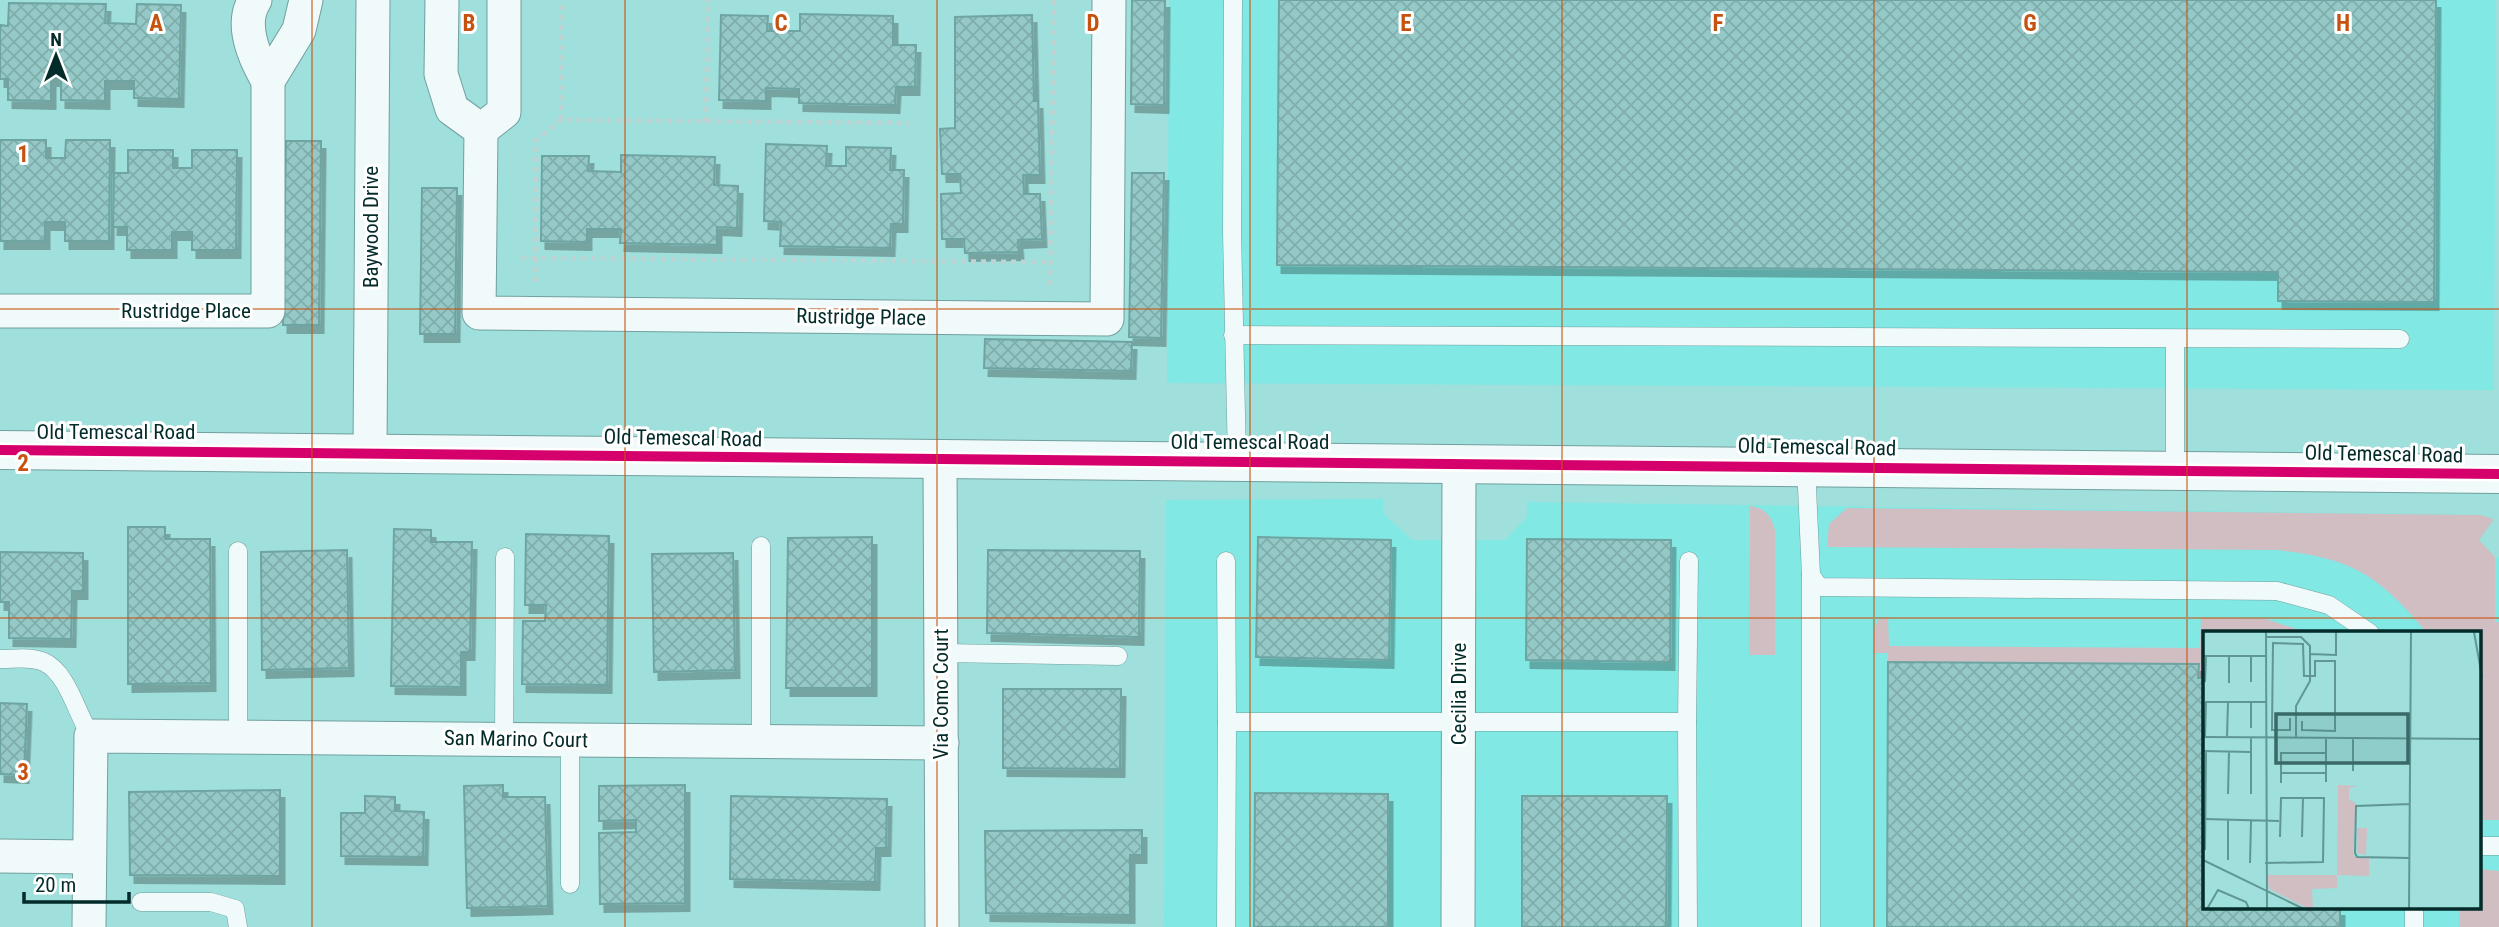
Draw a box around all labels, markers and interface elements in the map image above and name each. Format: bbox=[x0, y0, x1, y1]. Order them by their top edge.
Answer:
text: A bbox=[149, 10, 163, 37]
text: B bbox=[463, 10, 475, 37]
text: C bbox=[774, 10, 788, 37]
text: D bbox=[1087, 10, 1100, 37]
text: E bbox=[1400, 10, 1412, 37]
text: F bbox=[1713, 10, 1724, 37]
text: G bbox=[2023, 10, 2037, 37]
text: H bbox=[2336, 10, 2350, 37]
north arrow bbox=[21, 21, 91, 91]
text: N bbox=[50, 28, 62, 51]
text: 1 bbox=[17, 141, 29, 168]
street label: Baywood Drive bbox=[359, 166, 383, 288]
street label: Rustridge Place bbox=[121, 299, 251, 323]
street label: Rustridge Place bbox=[796, 304, 926, 330]
street label: Old Temescal Road bbox=[37, 420, 195, 444]
street label: Old Temescal Road bbox=[603, 425, 763, 451]
street label: Old Temescal Road bbox=[1171, 430, 1329, 454]
street label: Old Temescal Road bbox=[1737, 434, 1897, 460]
street label: Old Temescal Road bbox=[2304, 441, 2464, 467]
text: 2 bbox=[17, 450, 29, 477]
street label: Via Como Court bbox=[929, 629, 953, 759]
inset map bbox=[2203, 631, 2482, 909]
street label: Cecilia Drive bbox=[1447, 643, 1471, 745]
street label: San Marino Court bbox=[444, 726, 588, 752]
text: 3 bbox=[17, 759, 29, 786]
scale bar bbox=[24, 860, 130, 904]
text: 20 m bbox=[35, 873, 76, 897]

